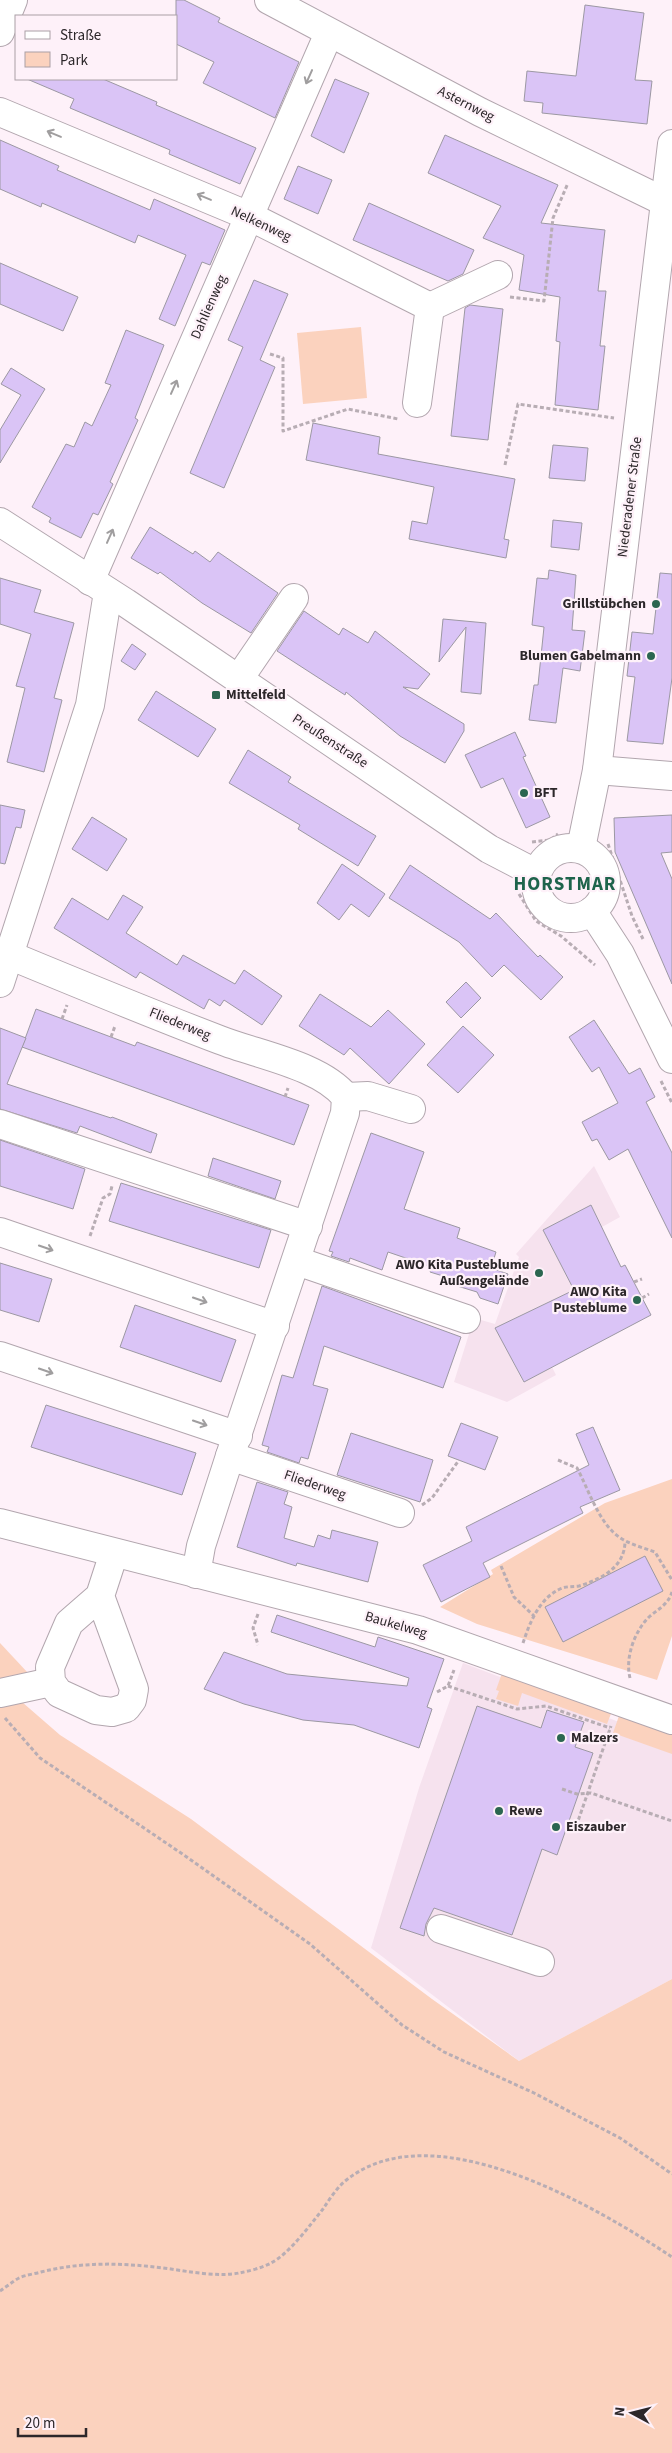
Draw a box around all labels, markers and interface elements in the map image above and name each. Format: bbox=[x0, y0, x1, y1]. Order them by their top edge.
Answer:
legend bbox=[15, 15, 178, 80]
text: Straße bbox=[60, 25, 101, 46]
text: Park bbox=[60, 50, 89, 71]
one-way arrow bbox=[304, 69, 314, 84]
street label: Asternweg bbox=[434, 81, 498, 127]
one-way arrow bbox=[47, 129, 62, 139]
one-way arrow bbox=[197, 192, 212, 202]
street label: Nelkenweg bbox=[227, 201, 295, 247]
street label: Dahlienweg bbox=[186, 272, 232, 342]
one-way arrow bbox=[170, 380, 180, 395]
street label: Niederadener Straße bbox=[613, 436, 647, 558]
one-way arrow bbox=[105, 529, 115, 544]
place label: Grillstübchen bbox=[563, 594, 646, 614]
marker: Grillstübchen bbox=[650, 598, 662, 610]
place label: Blumen Gabelmann bbox=[520, 646, 641, 666]
marker: Blumen Gabelmann bbox=[645, 650, 657, 662]
place label: Mittelfeld bbox=[226, 685, 286, 705]
marker: Mittelfeld bbox=[210, 689, 222, 701]
street label: Preußenstraße bbox=[288, 709, 372, 773]
place label: BFT bbox=[534, 783, 558, 803]
marker: BFT bbox=[518, 787, 530, 799]
district label: HORSTMAR bbox=[514, 871, 616, 898]
street label: Fliederweg bbox=[146, 1003, 214, 1045]
one-way arrow bbox=[38, 1244, 53, 1253]
place label: AWO Kita Pusteblume Außengelände bbox=[395, 1255, 529, 1291]
marker: AWO Kita Pusteblume Außengelände bbox=[533, 1267, 545, 1279]
place label: AWO Kita Pusteblume bbox=[553, 1282, 627, 1318]
marker: AWO Kita Pusteblume bbox=[631, 1294, 643, 1306]
one-way arrow bbox=[192, 1296, 208, 1306]
one-way arrow bbox=[38, 1367, 53, 1376]
one-way arrow bbox=[192, 1419, 208, 1429]
street label: Fliederweg bbox=[281, 1465, 349, 1505]
street label: Baukelweg bbox=[362, 1607, 430, 1643]
place label: Malzers bbox=[571, 1728, 618, 1748]
marker: Malzers bbox=[555, 1732, 567, 1744]
place label: Rewe bbox=[509, 1801, 543, 1821]
marker: Rewe bbox=[493, 1805, 505, 1817]
place label: Eiszauber bbox=[566, 1817, 627, 1837]
marker: Eiszauber bbox=[550, 1821, 562, 1833]
north arrow bbox=[607, 2388, 657, 2438]
scale bar bbox=[18, 2406, 85, 2438]
text: N bbox=[610, 2406, 631, 2417]
text: 20 m bbox=[25, 2413, 55, 2434]

